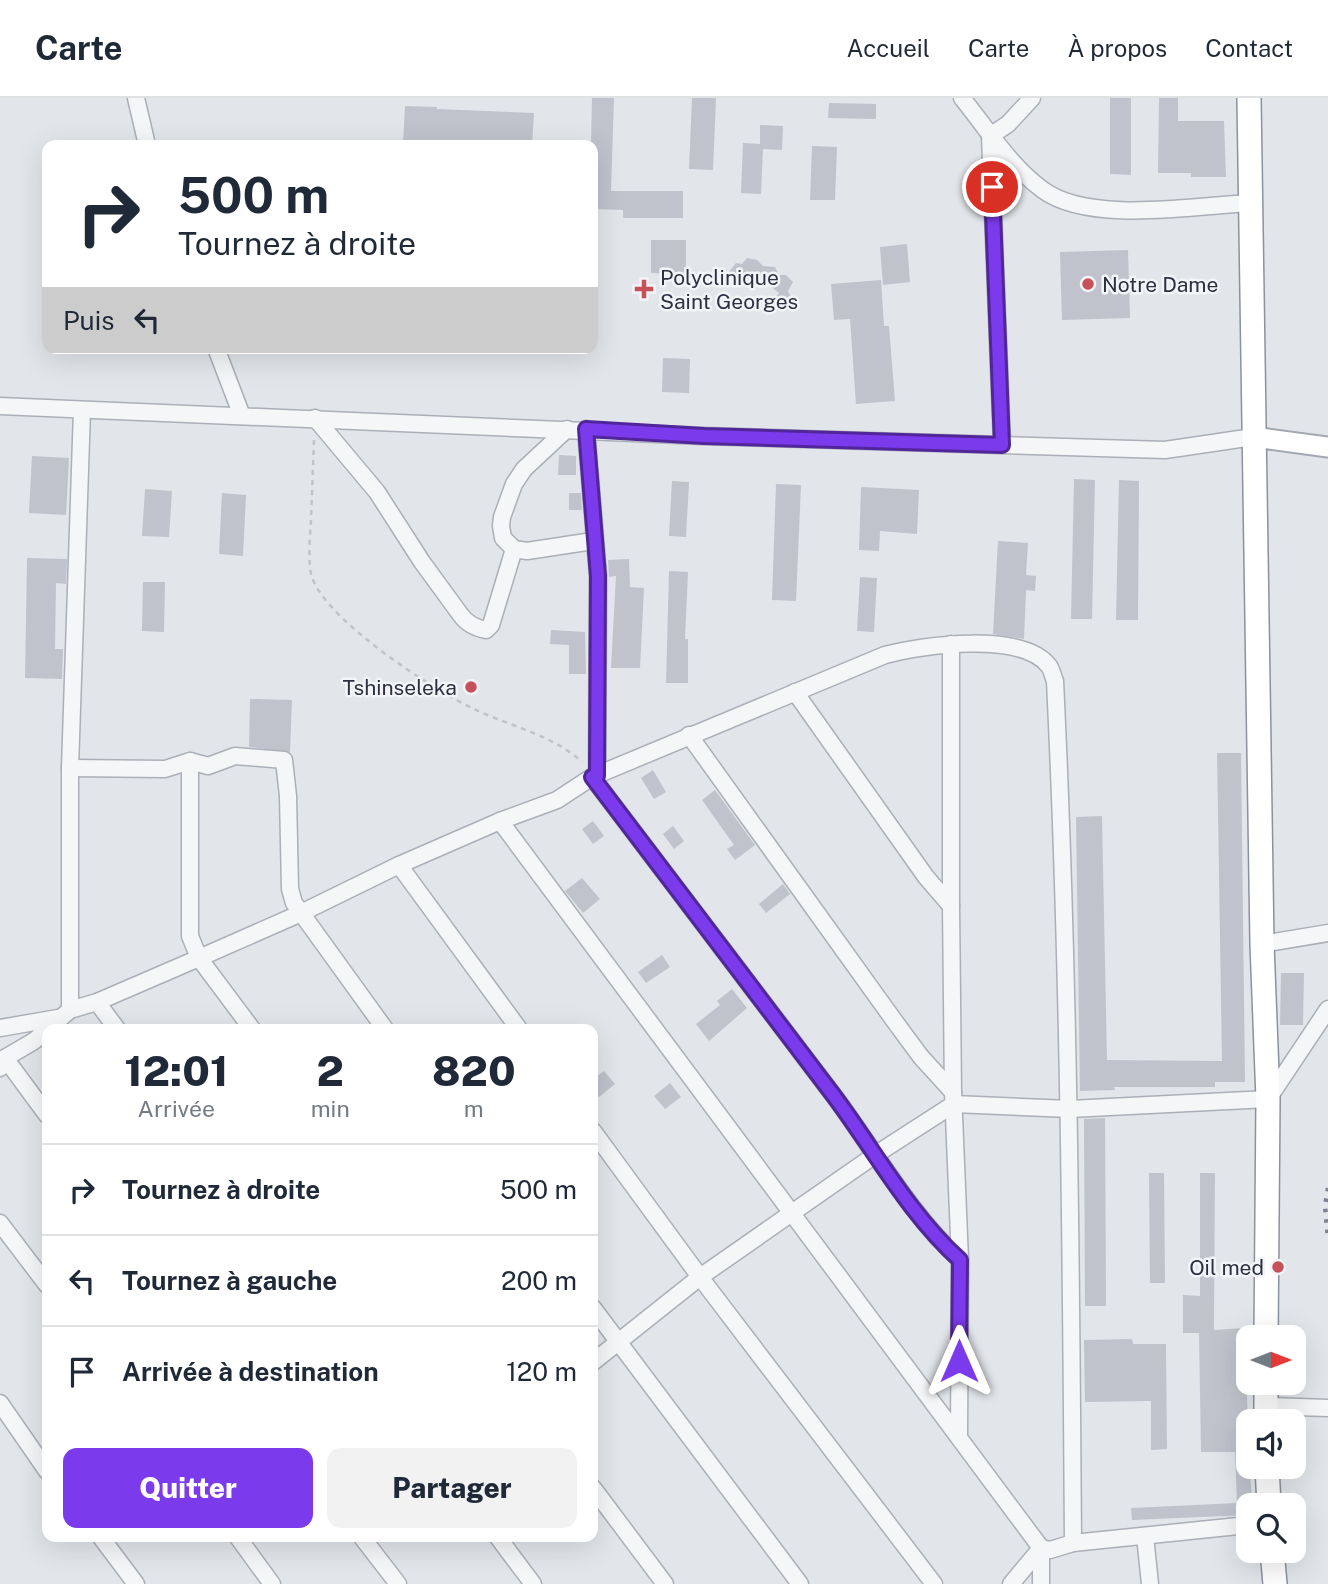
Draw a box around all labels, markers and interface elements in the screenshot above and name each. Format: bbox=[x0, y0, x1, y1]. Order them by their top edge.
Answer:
text: Carte bbox=[35, 29, 123, 67]
text: Accueil bbox=[847, 34, 930, 62]
text: Carte bbox=[968, 34, 1029, 62]
text: À propos bbox=[1067, 34, 1167, 62]
text: Contact bbox=[1205, 34, 1293, 62]
pin bbox=[962, 157, 1022, 217]
text: 500 m bbox=[178, 166, 329, 224]
icon: right bbox=[63, 168, 154, 259]
icon: arrive bbox=[973, 168, 1011, 206]
text: Tournez à droite bbox=[178, 225, 416, 262]
place label: Polyclinique Saint Georges bbox=[660, 265, 798, 314]
place label: Notre Dame bbox=[1102, 272, 1218, 297]
marker: Notre Dame bbox=[1080, 276, 1096, 292]
marker: Polyclinique Saint Georges bbox=[634, 279, 654, 299]
icon: left bbox=[128, 301, 166, 339]
text: Puis bbox=[63, 305, 114, 336]
place label: Tshinseleka bbox=[342, 675, 457, 700]
marker: Tshinseleka bbox=[463, 679, 479, 695]
text: 12:01 bbox=[124, 1046, 228, 1095]
text: 2 bbox=[316, 1046, 344, 1095]
text: 820 bbox=[432, 1046, 516, 1095]
text: Arrivée bbox=[138, 1095, 215, 1122]
text: min bbox=[311, 1095, 350, 1122]
text: m bbox=[464, 1095, 484, 1122]
icon: right bbox=[63, 1171, 101, 1209]
text: Tournez à droite bbox=[122, 1174, 320, 1205]
text: 500 m bbox=[500, 1174, 577, 1205]
place label: Oil med bbox=[1189, 1255, 1264, 1280]
marker: Oil med bbox=[1270, 1259, 1286, 1275]
icon: left bbox=[63, 1262, 101, 1300]
text: Tournez à gauche bbox=[122, 1265, 337, 1296]
text: 200 m bbox=[501, 1265, 577, 1296]
position arrow bbox=[922, 1324, 996, 1398]
north arrow bbox=[1236, 1325, 1306, 1395]
map controls bbox=[1236, 1325, 1306, 1563]
icon: arrive bbox=[63, 1353, 101, 1391]
text: Arrivée à destination bbox=[122, 1356, 379, 1387]
text: 120 m bbox=[506, 1356, 577, 1387]
button: sound bbox=[1236, 1409, 1306, 1479]
button: Quitter bbox=[63, 1448, 313, 1528]
button: Partager bbox=[327, 1448, 577, 1528]
button: search bbox=[1236, 1493, 1306, 1563]

